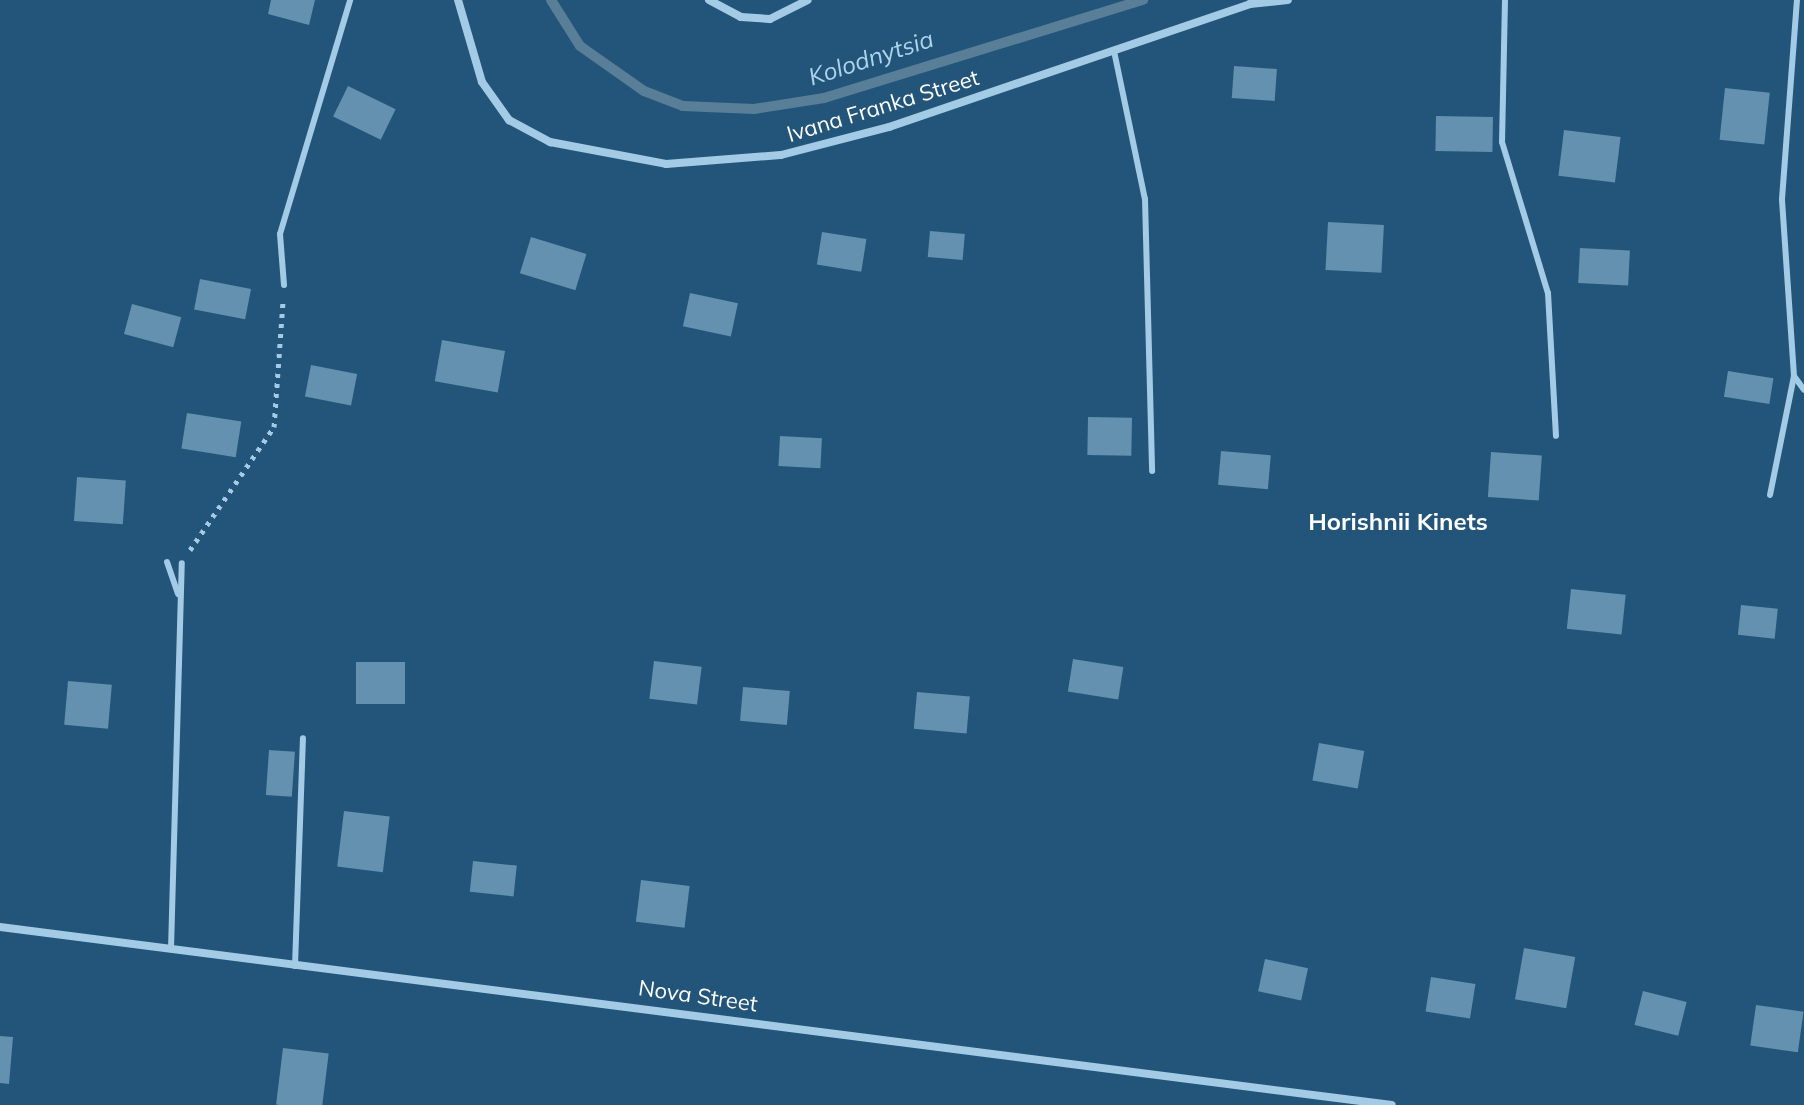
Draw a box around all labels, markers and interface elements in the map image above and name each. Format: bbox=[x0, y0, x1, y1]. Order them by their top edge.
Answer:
water label: Kolodnytsia bbox=[805, 24, 937, 92]
street label: Ivana Franka Street bbox=[784, 64, 982, 148]
district label: Horishnii Kinets bbox=[1308, 508, 1488, 536]
street label: Nova Street bbox=[637, 975, 759, 1017]

